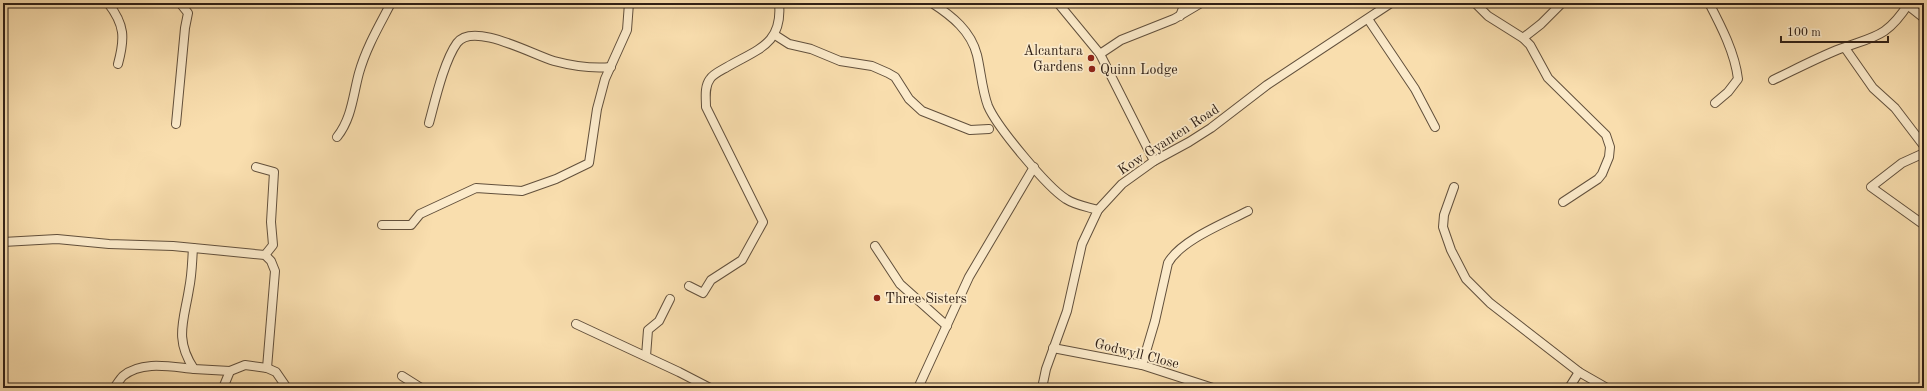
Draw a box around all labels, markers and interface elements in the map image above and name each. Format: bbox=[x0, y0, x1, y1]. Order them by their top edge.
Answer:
scale bar bbox=[1781, 18, 1888, 44]
text: 100 m bbox=[1787, 27, 1821, 39]
place label: Alcantara Gardens bbox=[1023, 44, 1083, 74]
marker: Alcantara Gardens bbox=[1086, 53, 1096, 63]
place label: Quinn Lodge bbox=[1100, 63, 1178, 77]
marker: Quinn Lodge bbox=[1087, 64, 1097, 74]
street label: Kow Gyanten Road bbox=[1115, 102, 1222, 178]
place label: Three Sisters bbox=[885, 292, 967, 306]
marker: Three Sisters bbox=[872, 293, 882, 303]
street label: Godwyll Close bbox=[1093, 337, 1181, 371]

